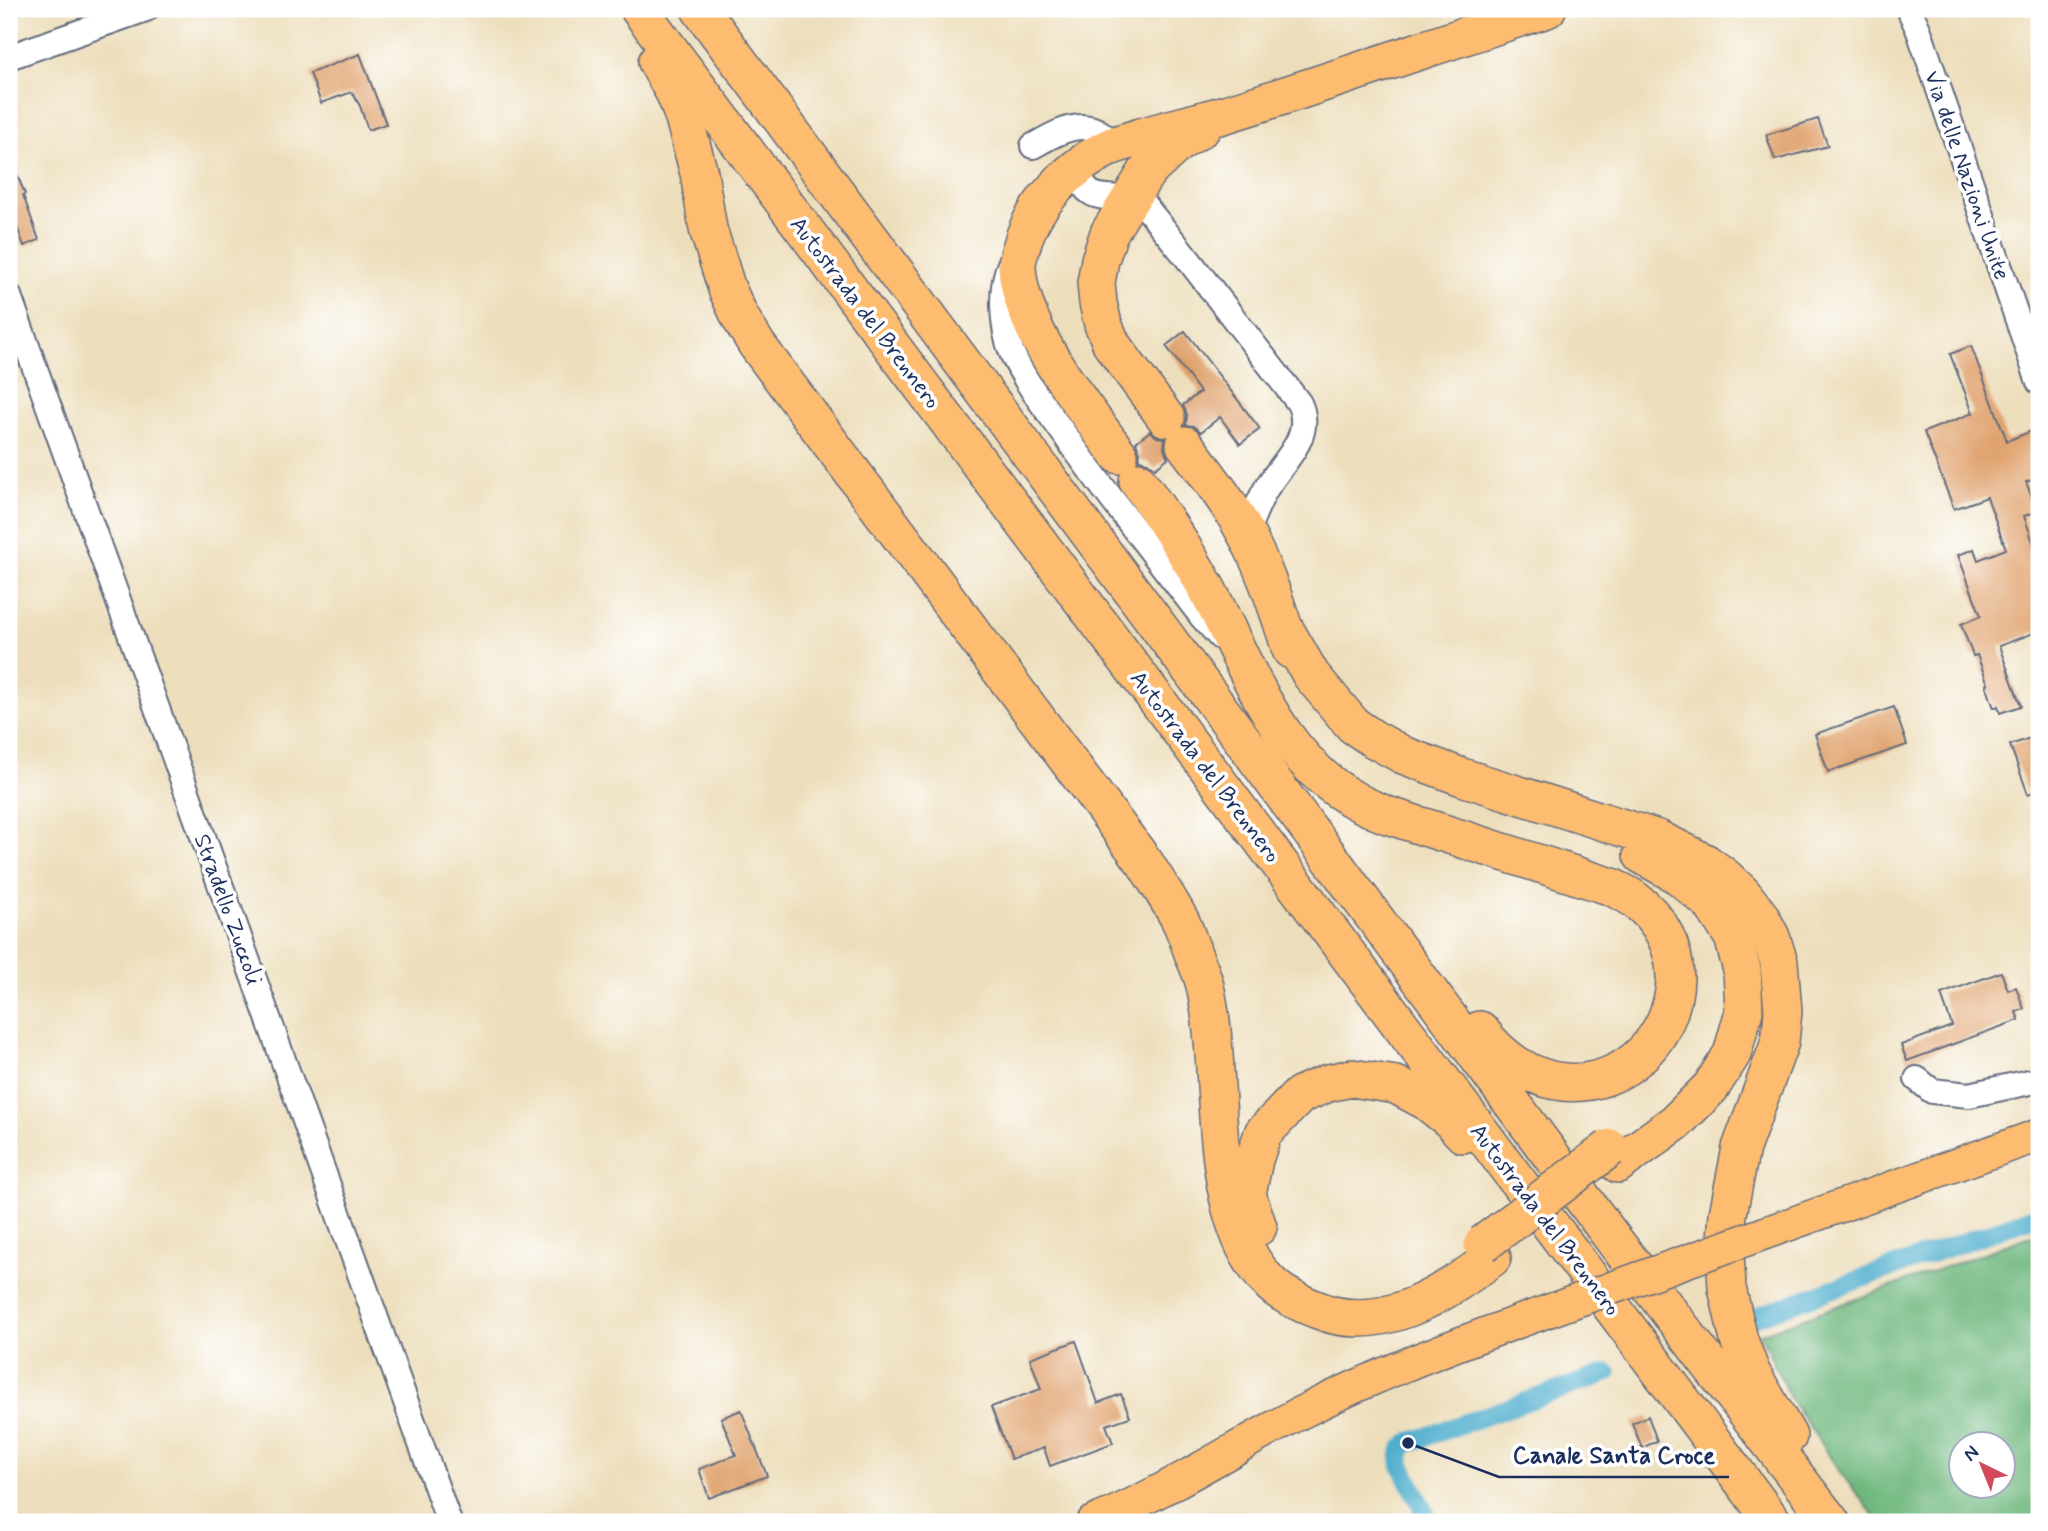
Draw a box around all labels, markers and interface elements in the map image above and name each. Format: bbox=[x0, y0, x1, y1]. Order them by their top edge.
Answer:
street label: Via delle Nazioni Unite bbox=[1916, 67, 2016, 284]
street label: Autostrada del Brennero bbox=[782, 211, 947, 415]
street label: Autostrada del Brennero bbox=[1122, 665, 1287, 869]
street label: Stradello Zuccoli bbox=[186, 830, 268, 989]
street label: Autostrada del Brennero bbox=[1462, 1118, 1627, 1322]
north arrow bbox=[1946, 1430, 2016, 1500]
callout: Canale Santa Croce bbox=[1499, 1432, 1729, 1477]
text: N bbox=[1958, 1440, 1985, 1467]
text: Canale Santa Croce bbox=[1513, 1441, 1715, 1472]

